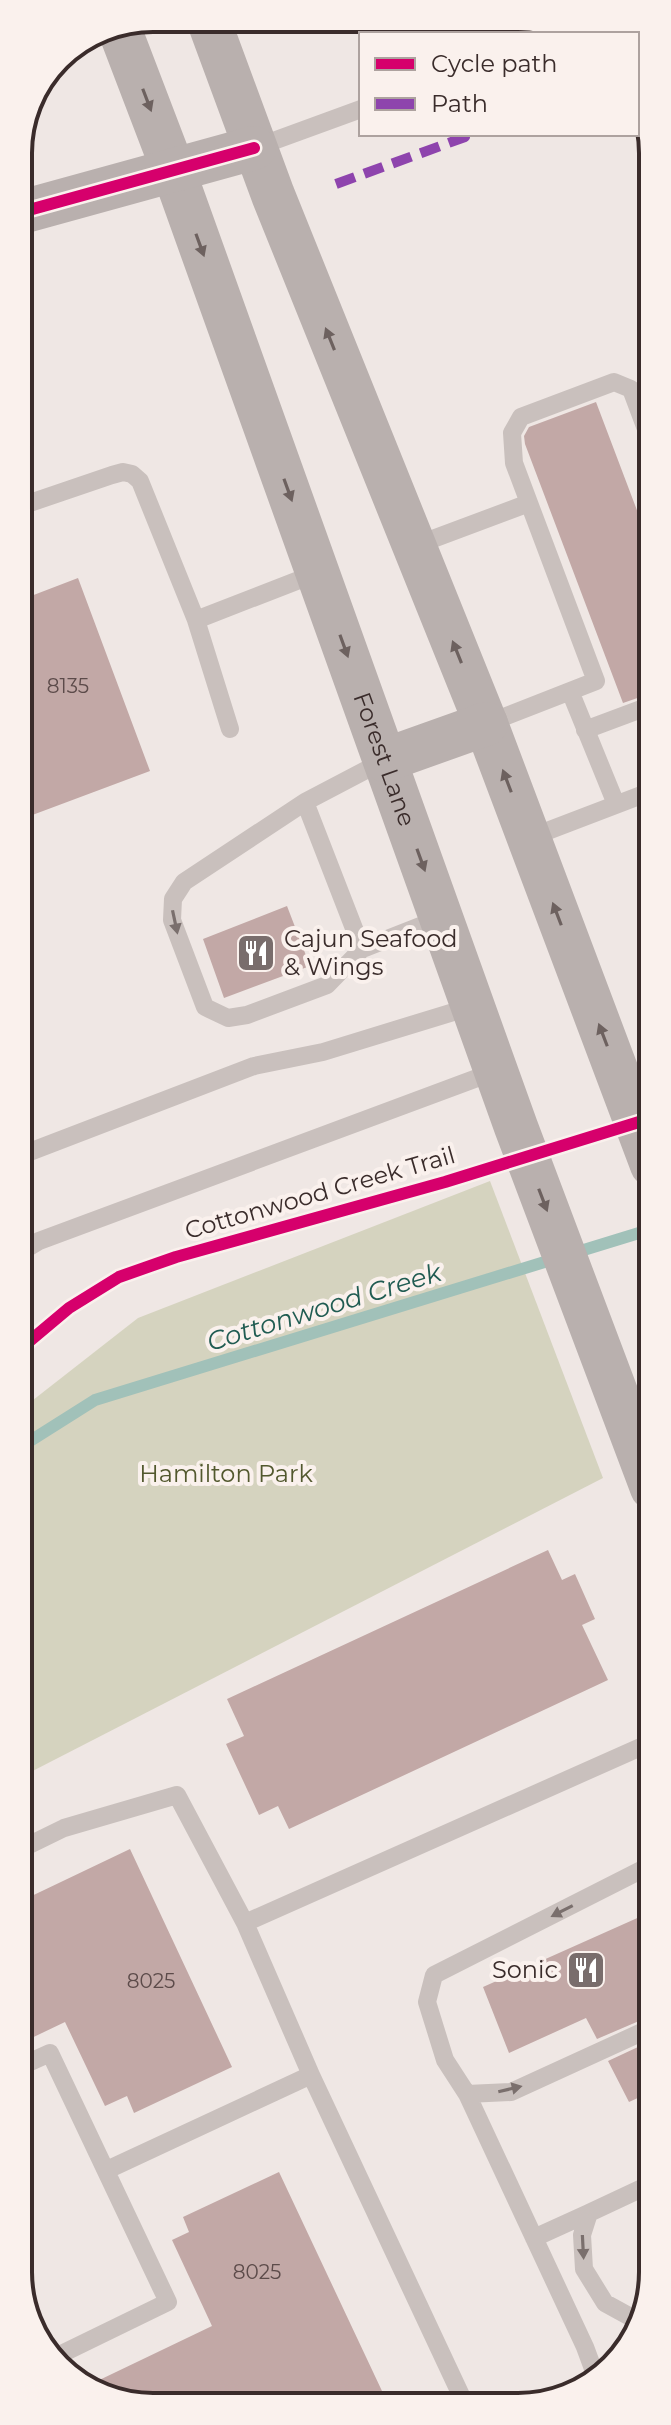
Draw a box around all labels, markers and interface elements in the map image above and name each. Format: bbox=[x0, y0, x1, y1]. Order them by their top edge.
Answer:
legend bbox=[359, 32, 639, 136]
text: Cycle path bbox=[431, 49, 558, 78]
one-way arrow bbox=[141, 88, 154, 112]
text: Path bbox=[431, 89, 488, 118]
one-way arrow bbox=[195, 234, 207, 258]
one-way arrow bbox=[324, 327, 337, 351]
one-way arrow bbox=[282, 478, 295, 502]
one-way arrow bbox=[338, 634, 351, 658]
one-way arrow bbox=[450, 640, 463, 664]
house number: 8135 bbox=[47, 674, 89, 698]
street label: Forest Lane bbox=[347, 688, 422, 830]
one-way arrow bbox=[500, 769, 513, 793]
one-way arrow bbox=[415, 848, 427, 872]
one-way arrow bbox=[550, 901, 563, 925]
one-way arrow bbox=[170, 910, 182, 935]
place label: Cajun Seafood & Wings bbox=[284, 924, 458, 981]
restaurant icon: Cajun Seafood & Wings bbox=[235, 932, 277, 974]
one-way arrow bbox=[596, 1023, 609, 1047]
street label: Cottonwood Creek Trail bbox=[181, 1140, 458, 1245]
one-way arrow bbox=[537, 1188, 550, 1212]
water label: Cottonwood Creek bbox=[203, 1256, 447, 1358]
park label: Hamilton Park bbox=[139, 1459, 313, 1488]
one-way arrow bbox=[551, 1904, 574, 1917]
restaurant icon: Sonic bbox=[565, 1949, 607, 1991]
place label: Sonic bbox=[492, 1955, 558, 1984]
house number: 8025 bbox=[127, 1969, 175, 1993]
one-way arrow bbox=[497, 2083, 522, 2095]
one-way arrow bbox=[577, 2235, 590, 2260]
house number: 8025 bbox=[233, 2260, 281, 2284]

